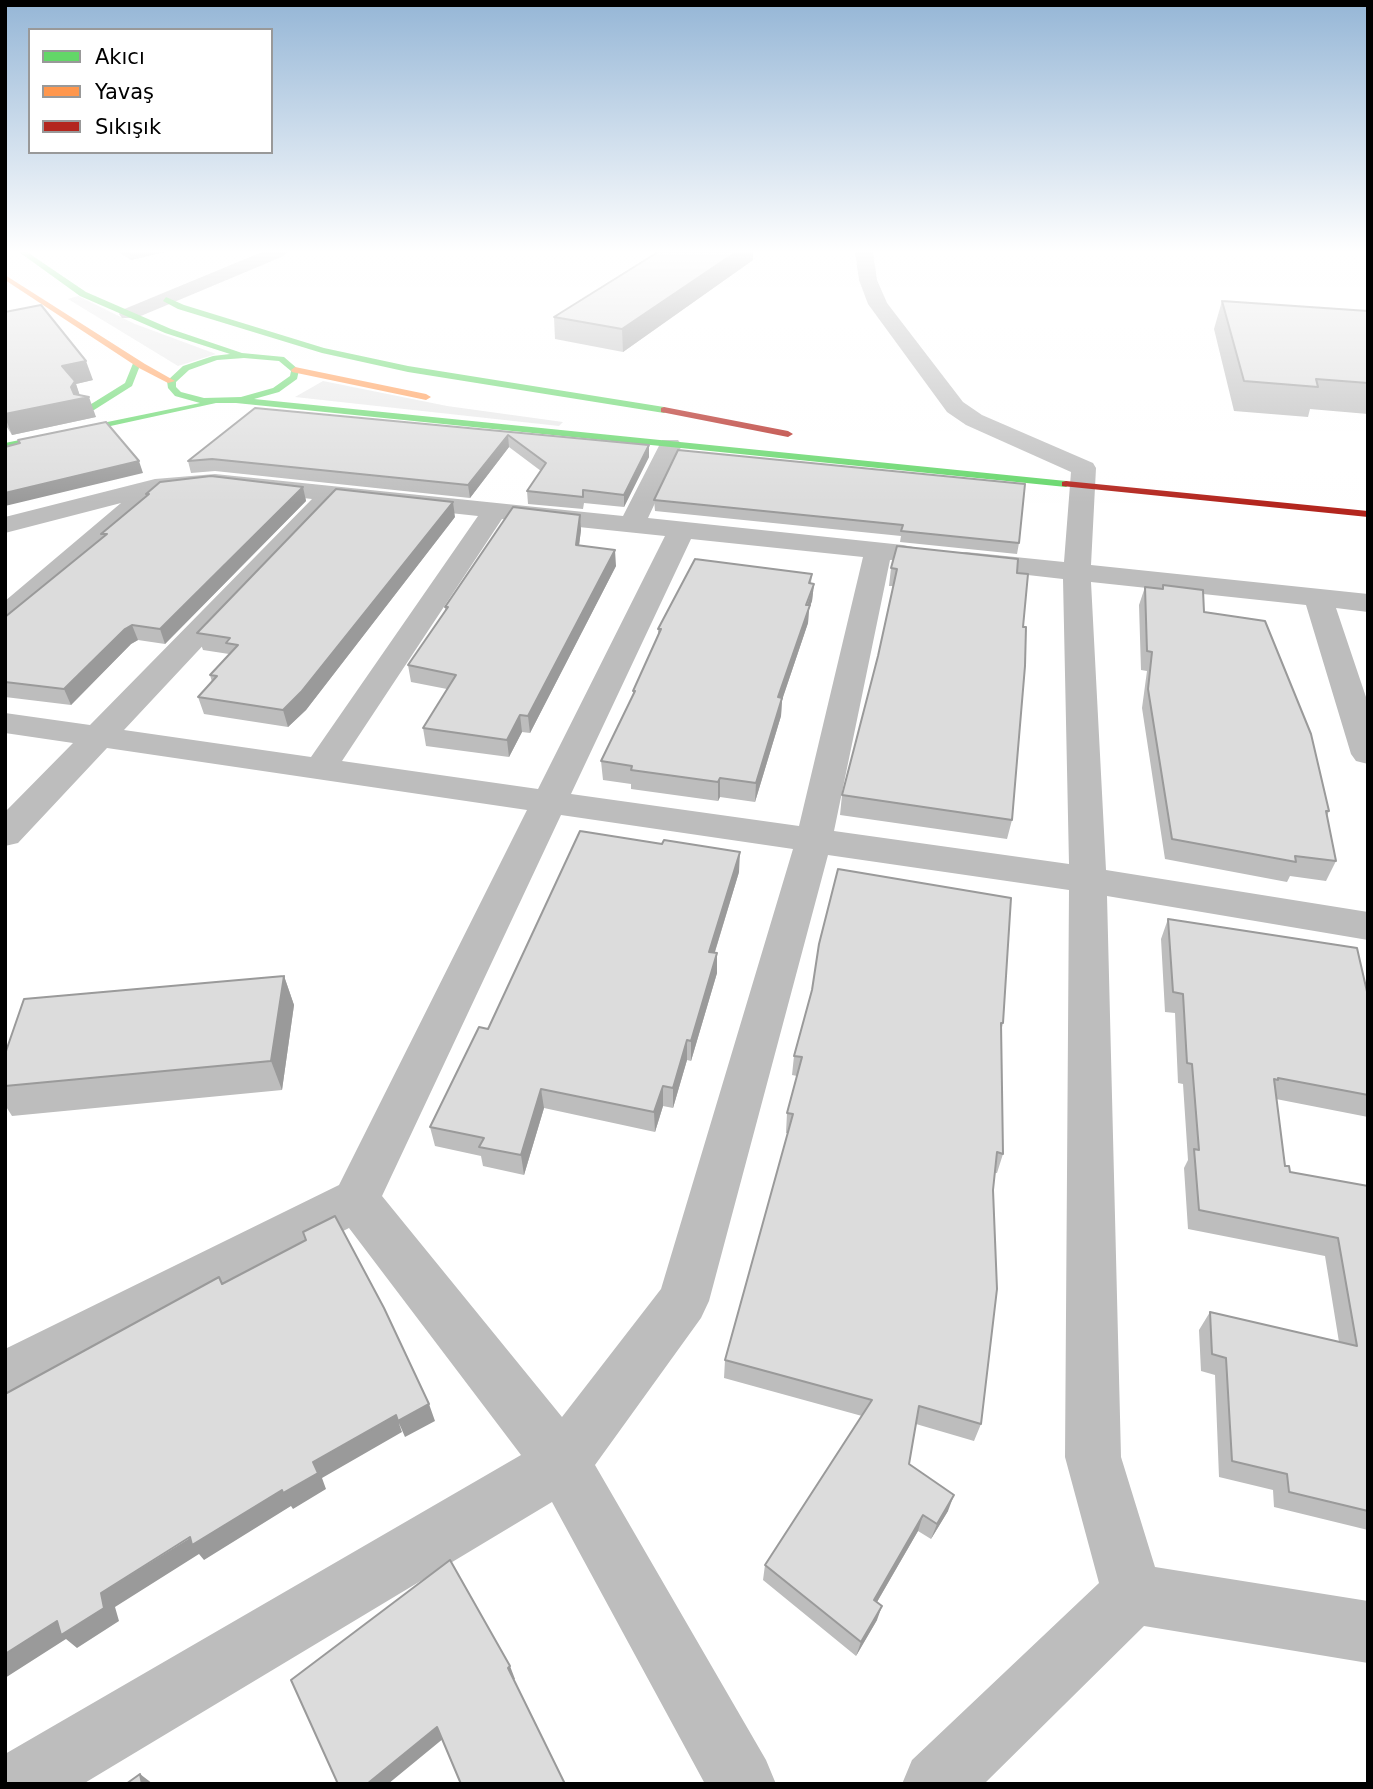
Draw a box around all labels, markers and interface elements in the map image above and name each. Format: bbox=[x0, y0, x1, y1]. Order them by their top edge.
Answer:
legend bbox=[28, 28, 273, 154]
text: Akıcı bbox=[95, 45, 145, 69]
text: Yavaş bbox=[95, 80, 154, 104]
text: Sıkışık bbox=[95, 115, 161, 139]

